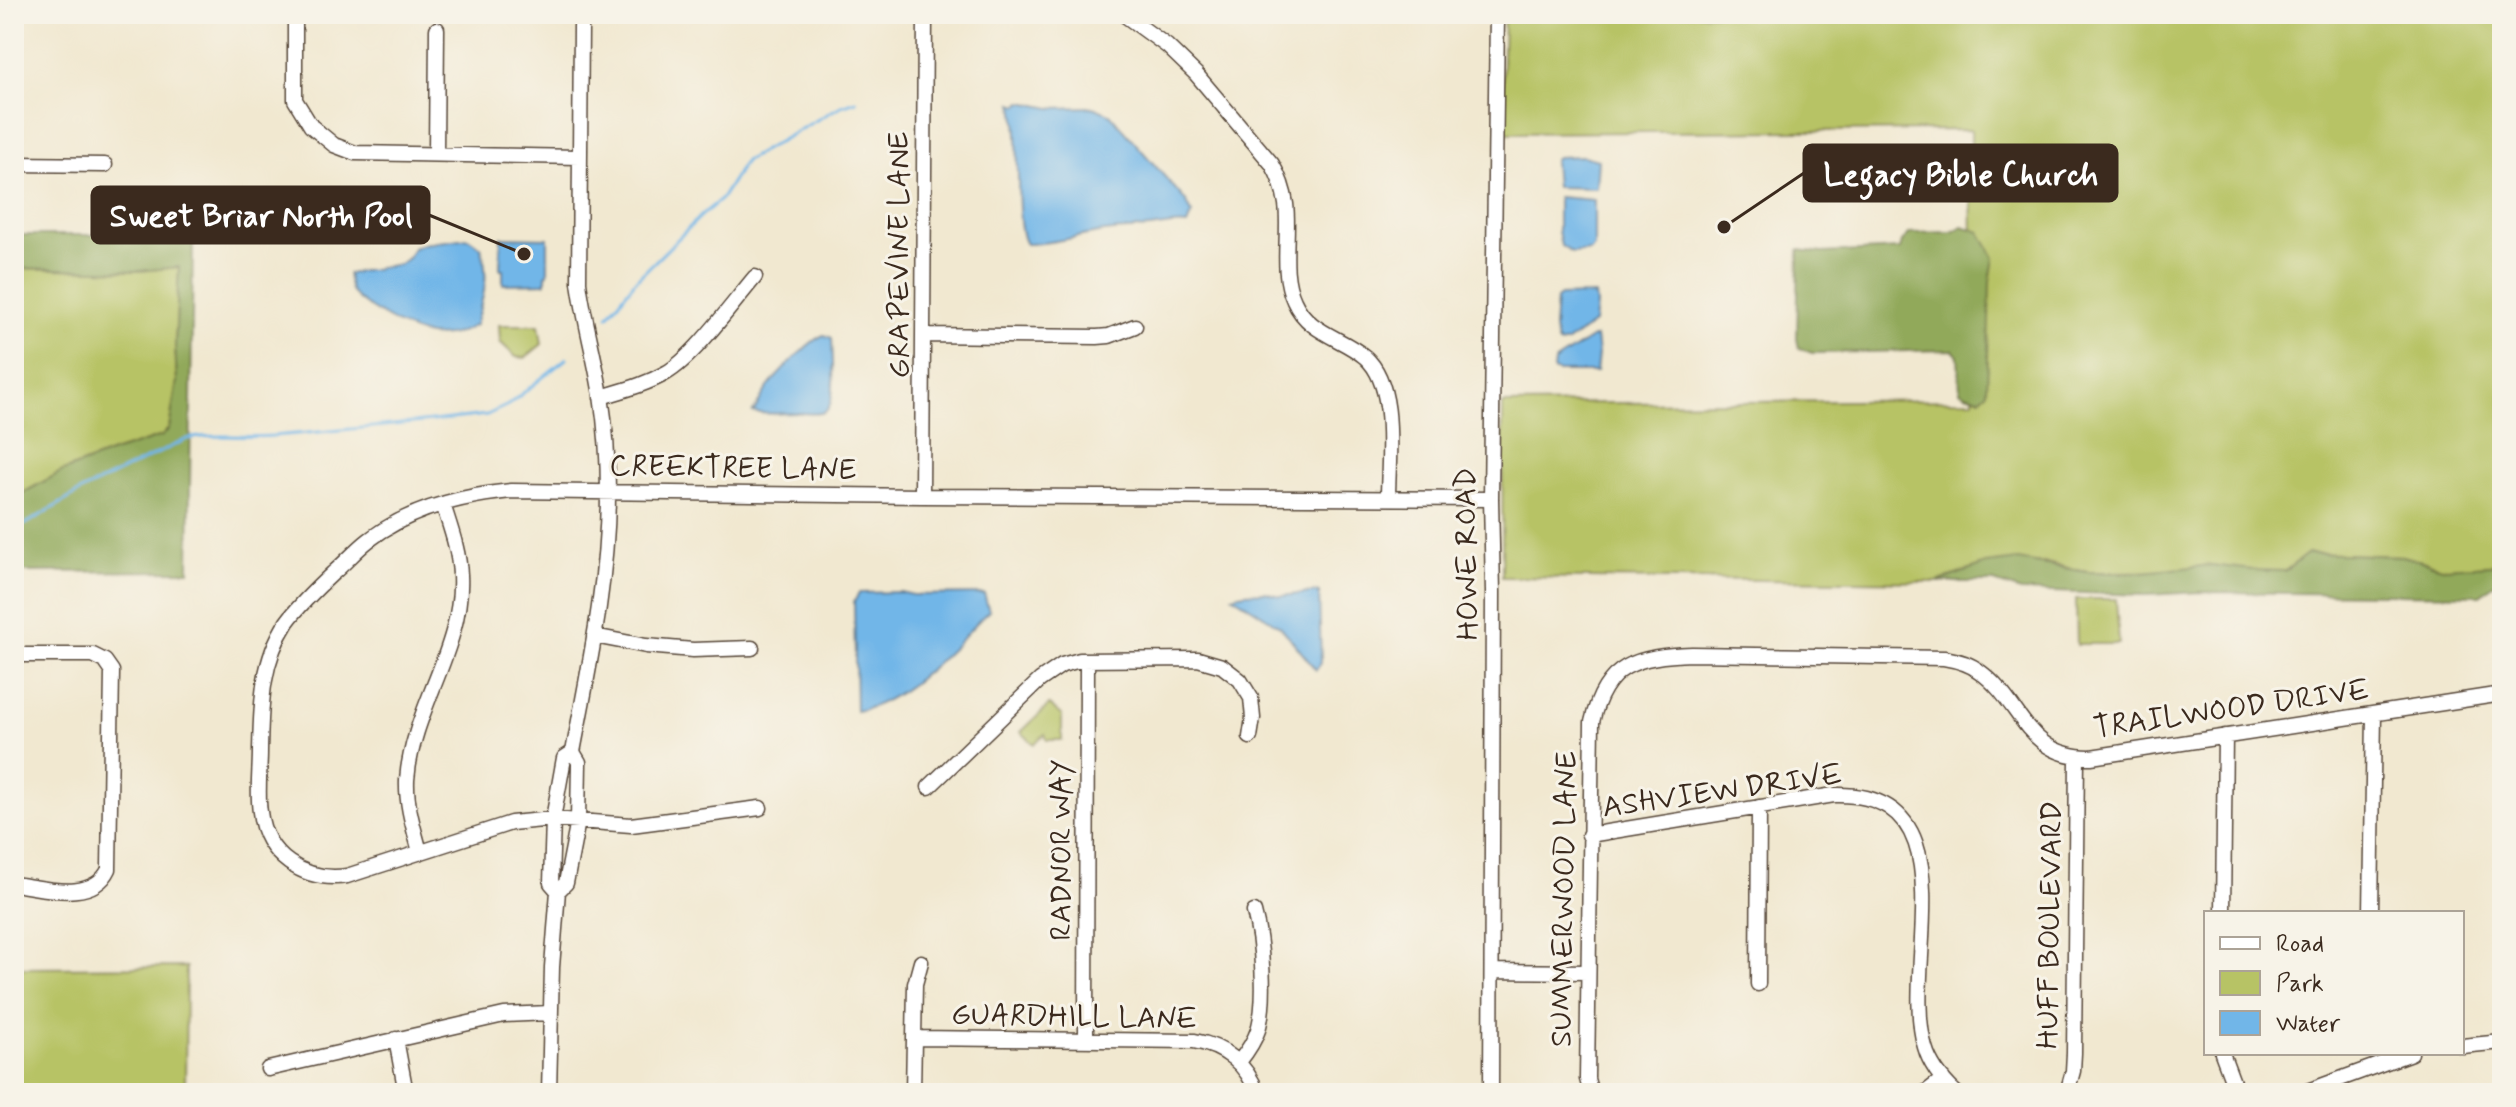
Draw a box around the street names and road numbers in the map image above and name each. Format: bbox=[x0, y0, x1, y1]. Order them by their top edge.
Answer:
street label: GRAPEVINE LANE bbox=[880, 132, 919, 379]
street label: CREEKTREE LANE bbox=[609, 447, 857, 490]
street label: HOWE ROAD bbox=[1446, 467, 1489, 641]
street label: TRAILWOOD DRIVE bbox=[2091, 671, 2372, 748]
street label: SUMMERWOOD LANE bbox=[1542, 751, 1587, 1047]
street label: ASHVIEW DRIVE bbox=[1600, 755, 1845, 828]
street label: RADNOR WAY bbox=[1042, 759, 1081, 941]
street label: HUFF BOULEVARD bbox=[2029, 801, 2072, 1049]
street label: GUARDHILL LANE bbox=[951, 996, 1197, 1039]

